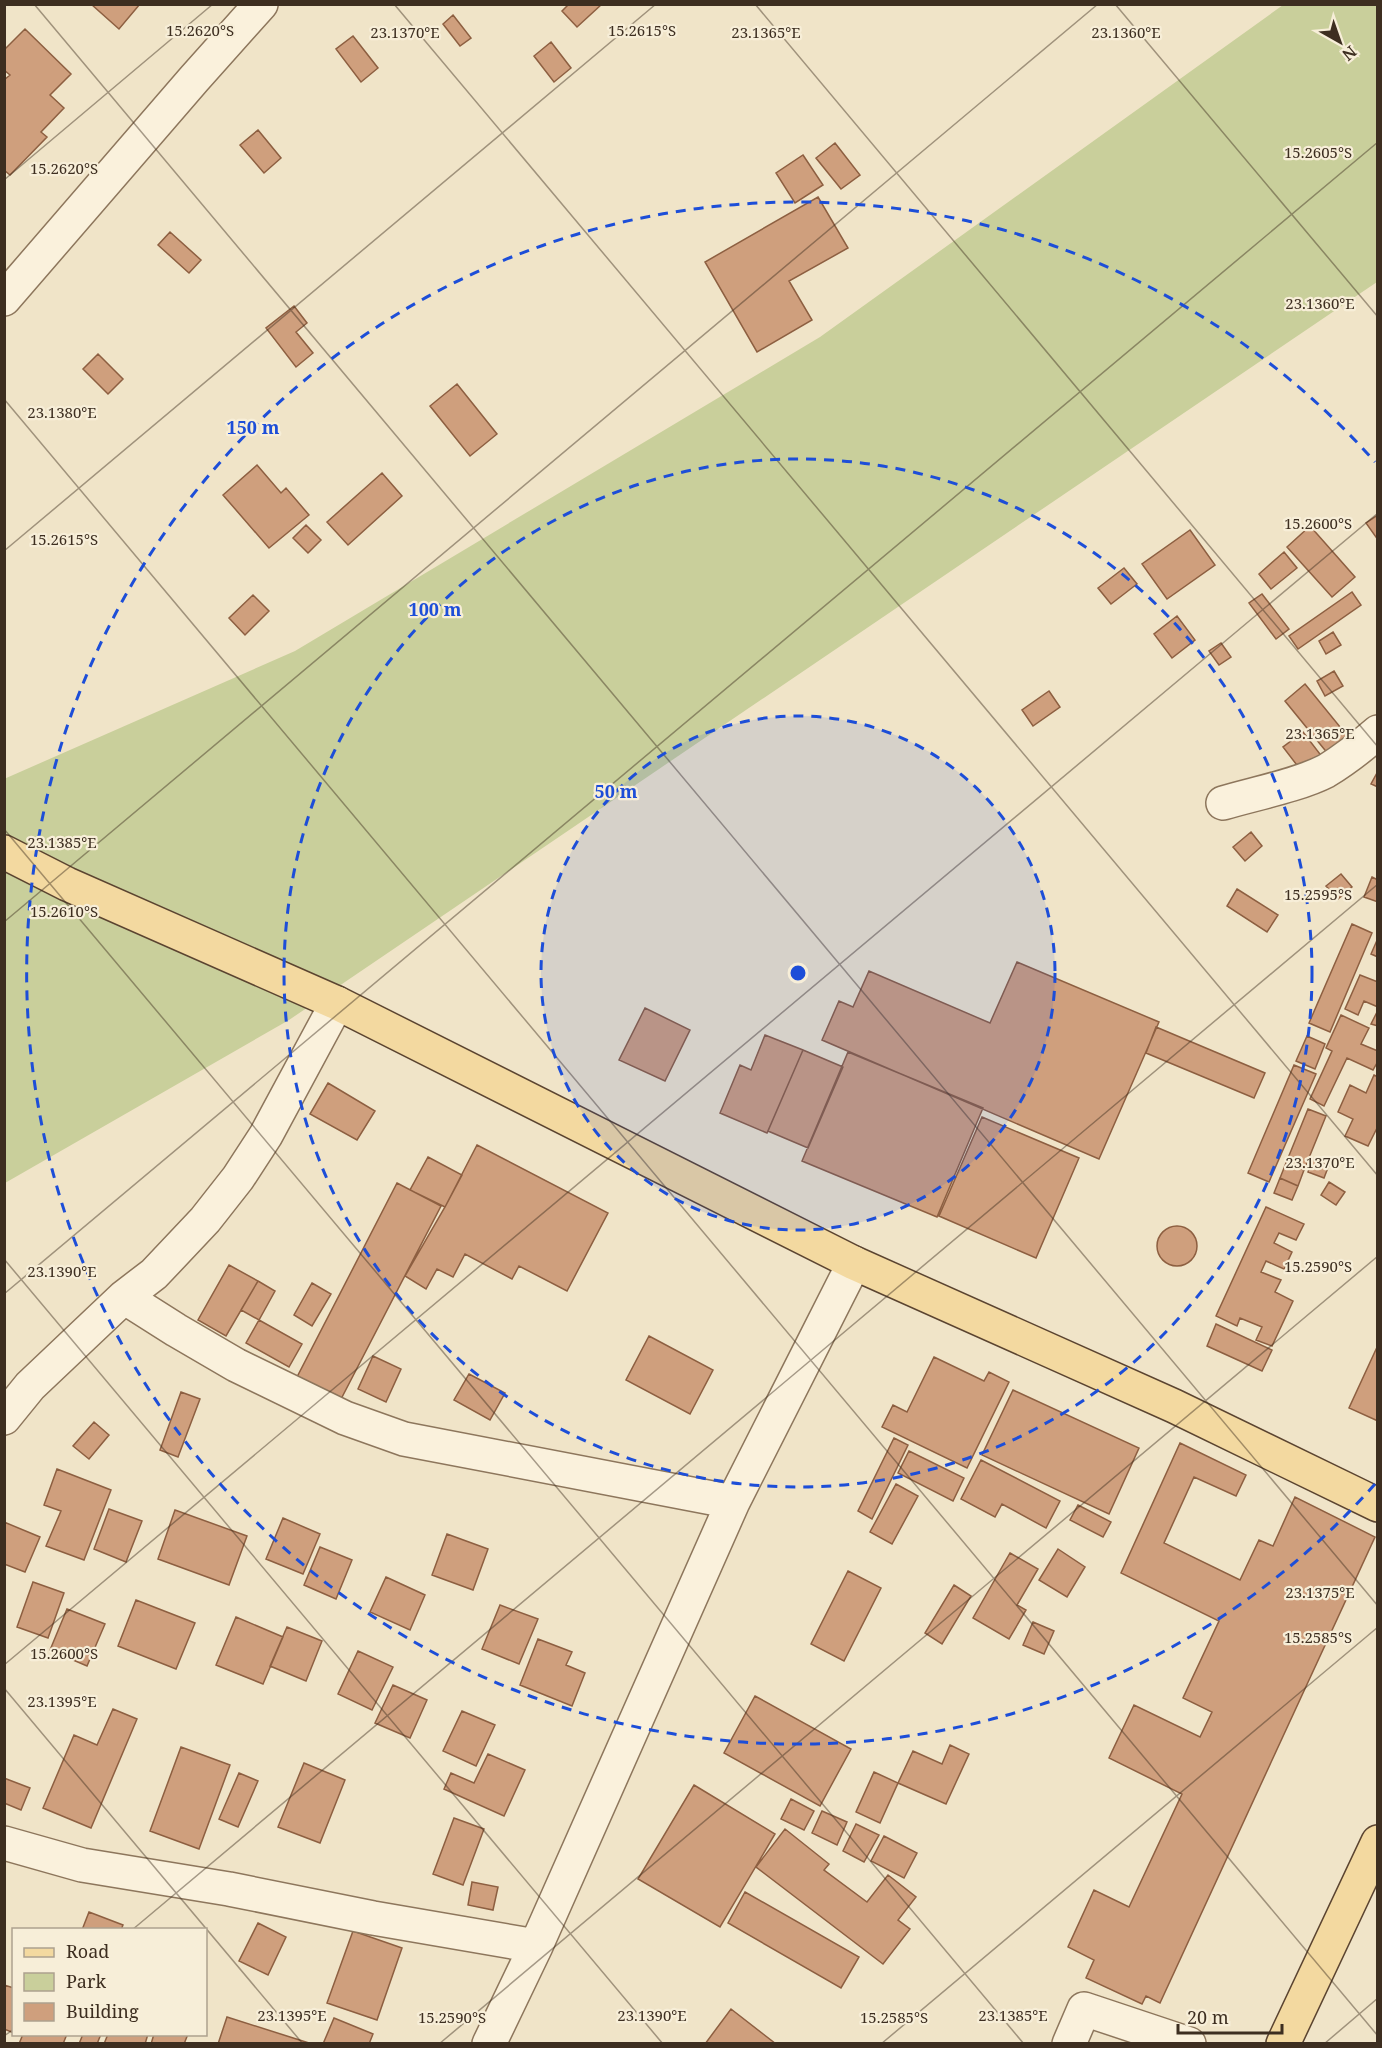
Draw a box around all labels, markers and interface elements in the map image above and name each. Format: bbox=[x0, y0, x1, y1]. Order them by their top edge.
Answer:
north arrow bbox=[1310, 12, 1370, 72]
text: 15.2620°S bbox=[166, 20, 234, 40]
text: 15.2615°S bbox=[608, 20, 676, 40]
text: 23.1370°E bbox=[370, 22, 440, 42]
text: 23.1365°E bbox=[731, 22, 801, 42]
text: 23.1360°E bbox=[1091, 22, 1161, 42]
text: N bbox=[1337, 41, 1362, 66]
text: 15.2605°S bbox=[1284, 142, 1352, 162]
text: 15.2620°S bbox=[30, 158, 98, 178]
text: 23.1360°E bbox=[1285, 293, 1355, 313]
text: 23.1380°E bbox=[27, 402, 97, 422]
text: 150 m bbox=[227, 415, 280, 439]
text: 15.2600°S bbox=[1284, 513, 1352, 533]
text: 15.2615°S bbox=[30, 529, 98, 549]
text: 100 m bbox=[409, 597, 462, 621]
text: 23.1365°E bbox=[1285, 723, 1355, 743]
text: 50 m bbox=[595, 779, 638, 803]
text: 23.1385°E bbox=[27, 832, 97, 852]
text: 15.2595°S bbox=[1284, 884, 1352, 904]
text: 15.2610°S bbox=[30, 901, 98, 921]
centre of rings bbox=[788, 963, 808, 983]
text: 23.1370°E bbox=[1285, 1152, 1355, 1172]
text: 15.2590°S bbox=[1284, 1256, 1352, 1276]
text: 23.1390°E bbox=[27, 1261, 97, 1281]
text: 23.1375°E bbox=[1285, 1582, 1355, 1602]
text: 15.2585°S bbox=[1284, 1627, 1352, 1647]
text: 15.2600°S bbox=[30, 1643, 98, 1663]
text: 23.1395°E bbox=[27, 1691, 97, 1711]
legend bbox=[12, 1928, 207, 2036]
text: Road bbox=[66, 1939, 109, 1963]
text: Park bbox=[66, 1969, 106, 1993]
scale bar bbox=[1178, 1997, 1282, 2035]
text: Building bbox=[66, 1999, 139, 2023]
text: 23.1395°E bbox=[257, 2005, 327, 2025]
text: 23.1390°E bbox=[617, 2005, 687, 2025]
text: 23.1385°E bbox=[978, 2005, 1048, 2025]
text: 20 m bbox=[1187, 2005, 1229, 2029]
text: 15.2590°S bbox=[418, 2007, 486, 2027]
text: 15.2585°S bbox=[860, 2007, 928, 2027]

